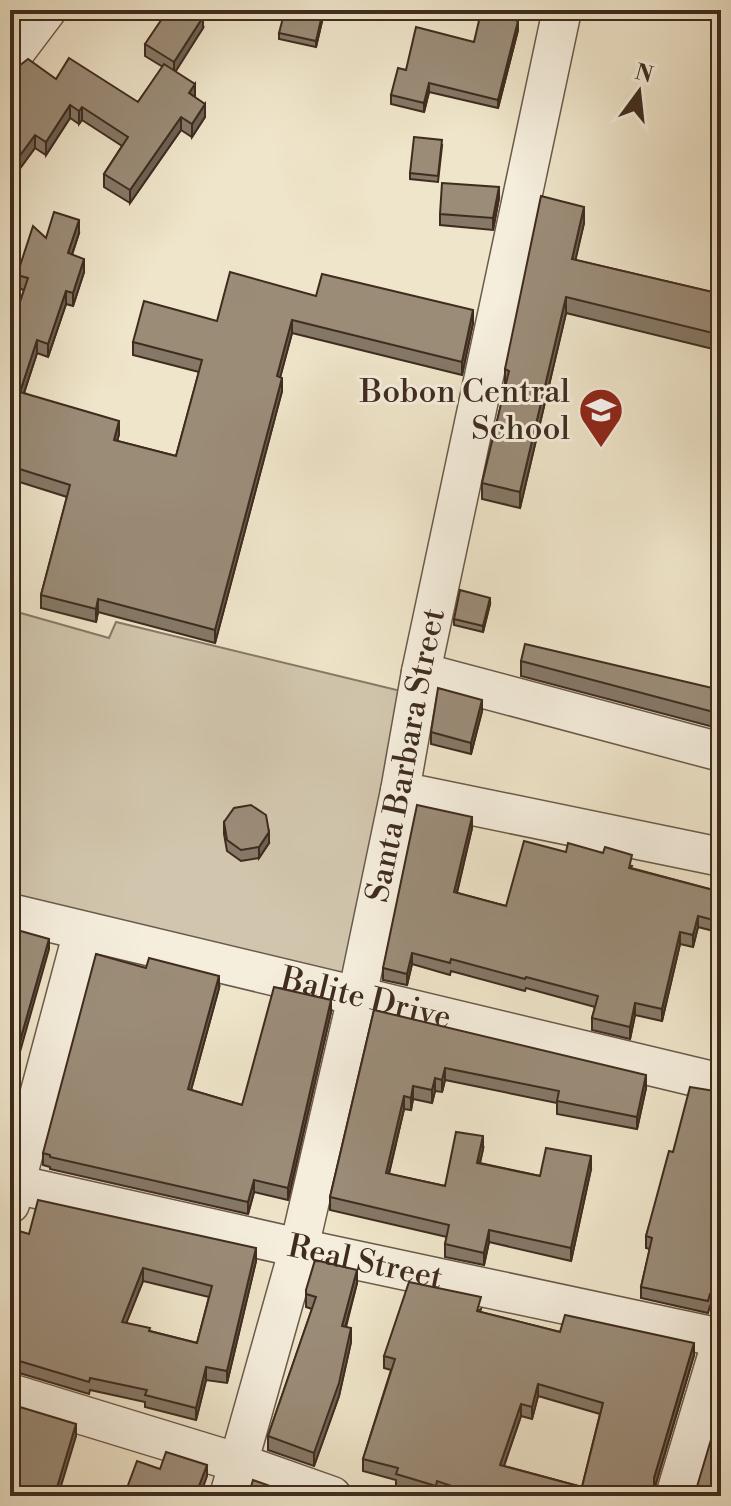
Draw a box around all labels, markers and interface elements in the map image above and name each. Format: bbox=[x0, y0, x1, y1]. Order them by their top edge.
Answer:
north arrow bbox=[599, 52, 679, 132]
text: N bbox=[632, 59, 656, 90]
place label: Bobon Central School bbox=[359, 372, 571, 449]
school or university icon: Bobon Central School bbox=[577, 386, 625, 449]
street label: Santa Barbara Street bbox=[357, 605, 454, 906]
street label: Balite Drive bbox=[276, 958, 455, 1038]
street label: Real Street bbox=[284, 1226, 446, 1298]

